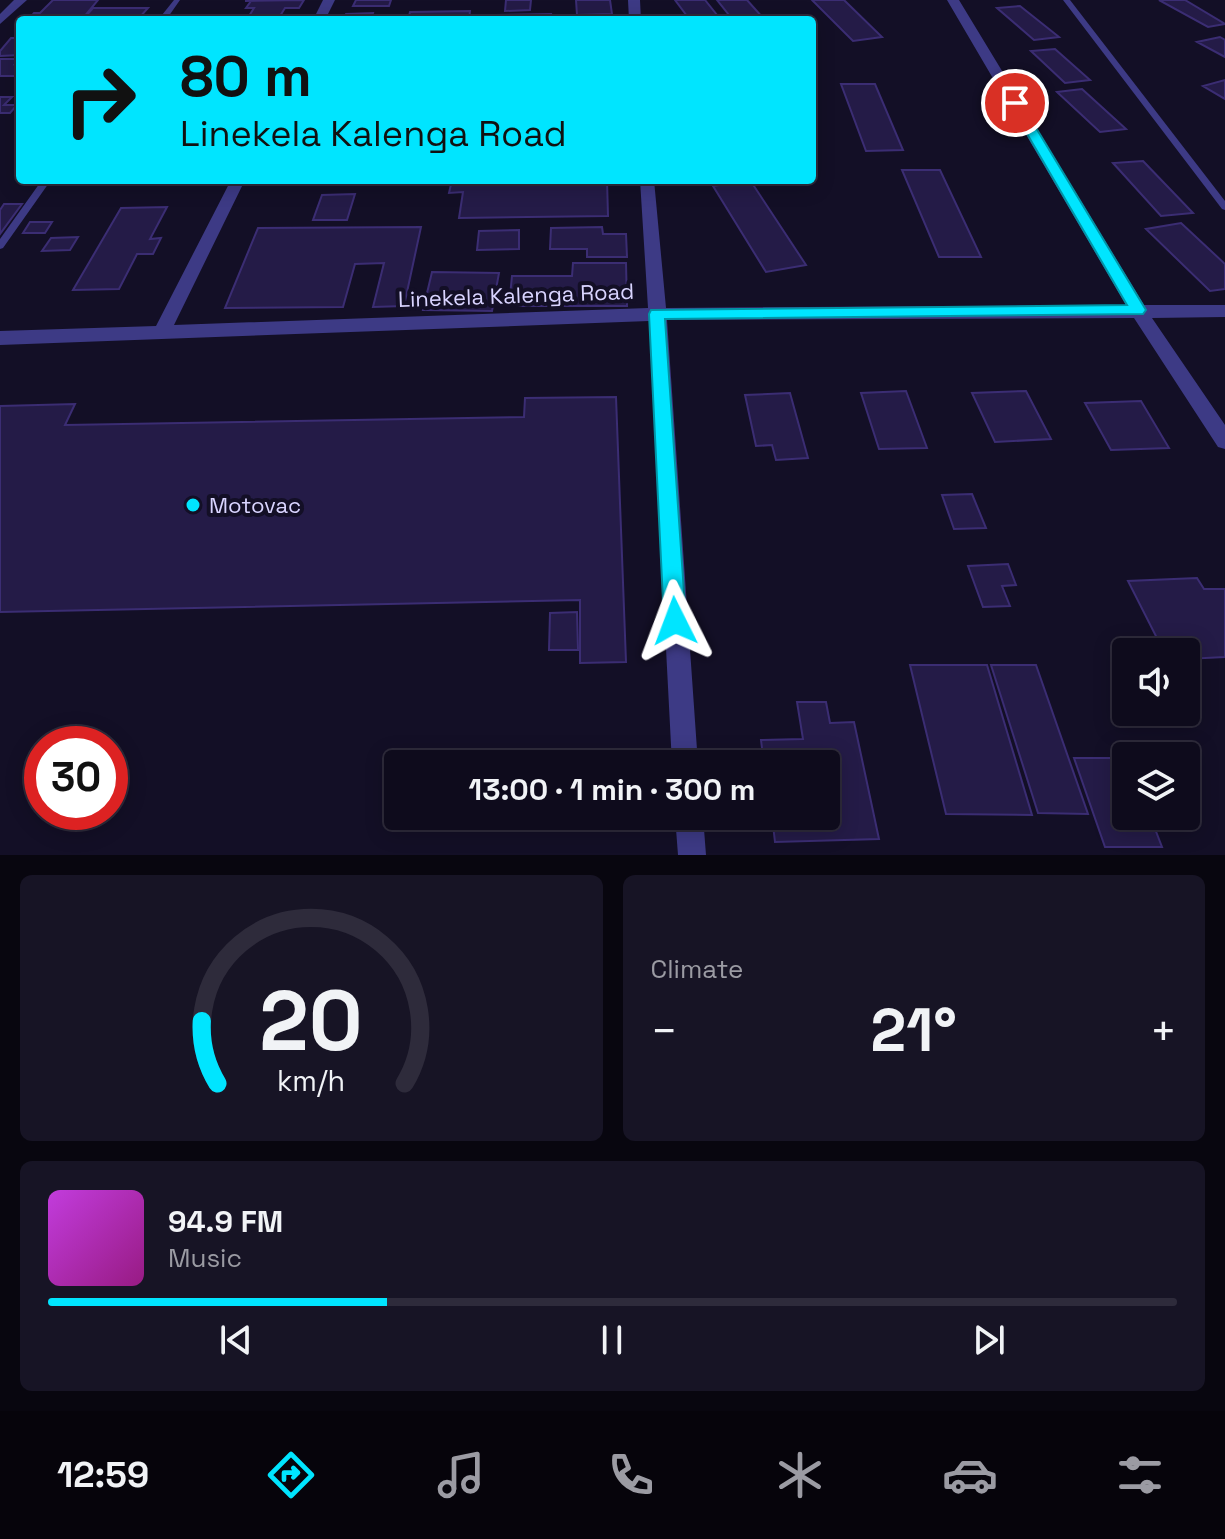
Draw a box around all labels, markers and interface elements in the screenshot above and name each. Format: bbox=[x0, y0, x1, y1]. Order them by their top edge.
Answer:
text: 80 m bbox=[180, 41, 312, 112]
icon: right bbox=[48, 48, 152, 152]
pin bbox=[981, 69, 1049, 137]
icon: arrive bbox=[993, 81, 1037, 125]
text: Linekela Kalenga Road bbox=[180, 111, 567, 157]
street label: Linekela Kalenga Road bbox=[397, 277, 635, 313]
place label: Motovac bbox=[209, 491, 301, 519]
marker: Motovac bbox=[184, 496, 202, 514]
position arrow bbox=[633, 579, 717, 663]
map controls bbox=[1112, 638, 1200, 830]
button: sound bbox=[1112, 638, 1200, 726]
speed limit sign: 30 bbox=[24, 726, 128, 830]
button: layers bbox=[1112, 742, 1200, 830]
text: 13:00 · 1 min · 300 m bbox=[469, 770, 755, 809]
text: Climate bbox=[651, 952, 743, 986]
text: 20 bbox=[260, 968, 363, 1074]
text: 21° bbox=[871, 992, 957, 1069]
text: − bbox=[651, 1003, 678, 1059]
text: + bbox=[1150, 1003, 1177, 1059]
text: km/h bbox=[277, 1063, 345, 1099]
text: 94.9 FM bbox=[168, 1202, 283, 1241]
text: Music bbox=[168, 1241, 242, 1275]
icon: previous bbox=[214, 1318, 258, 1362]
icon: pause bbox=[590, 1318, 634, 1362]
icon: next bbox=[967, 1318, 1011, 1362]
icon: directions bbox=[263, 1447, 319, 1503]
icon: music bbox=[433, 1447, 489, 1503]
icon: phone bbox=[603, 1447, 659, 1503]
icon: climate bbox=[772, 1447, 828, 1503]
icon: car bbox=[942, 1447, 998, 1503]
icon: filters bbox=[1112, 1447, 1168, 1503]
text: 12:59 bbox=[57, 1452, 149, 1498]

